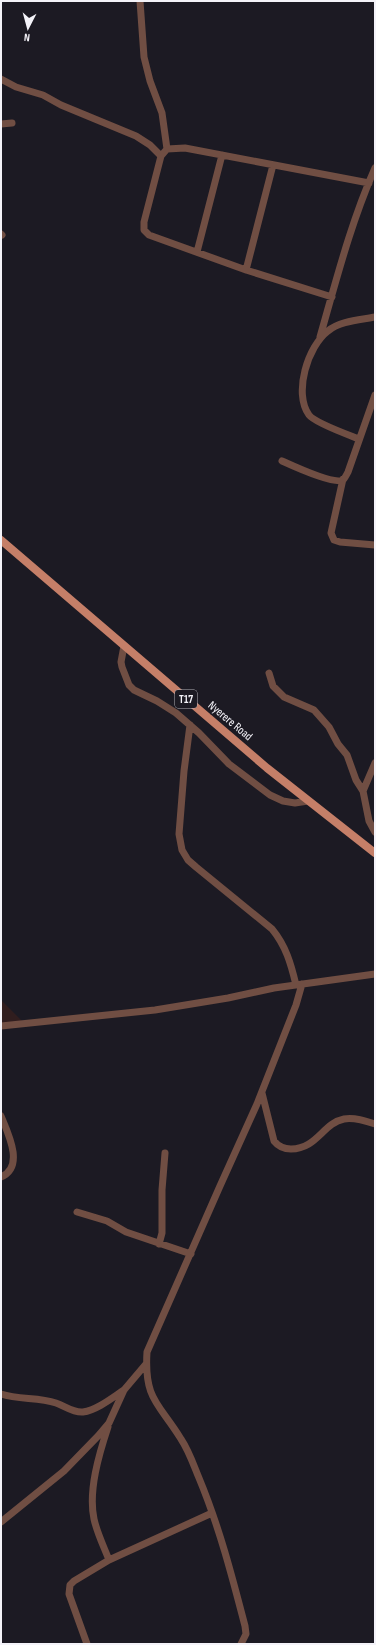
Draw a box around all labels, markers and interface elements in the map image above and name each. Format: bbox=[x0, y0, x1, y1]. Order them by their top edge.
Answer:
north arrow bbox=[8, 8, 48, 48]
text: N bbox=[23, 31, 31, 44]
road number: T17 bbox=[175, 690, 197, 708]
street label: Nyerere Road bbox=[205, 698, 255, 744]

